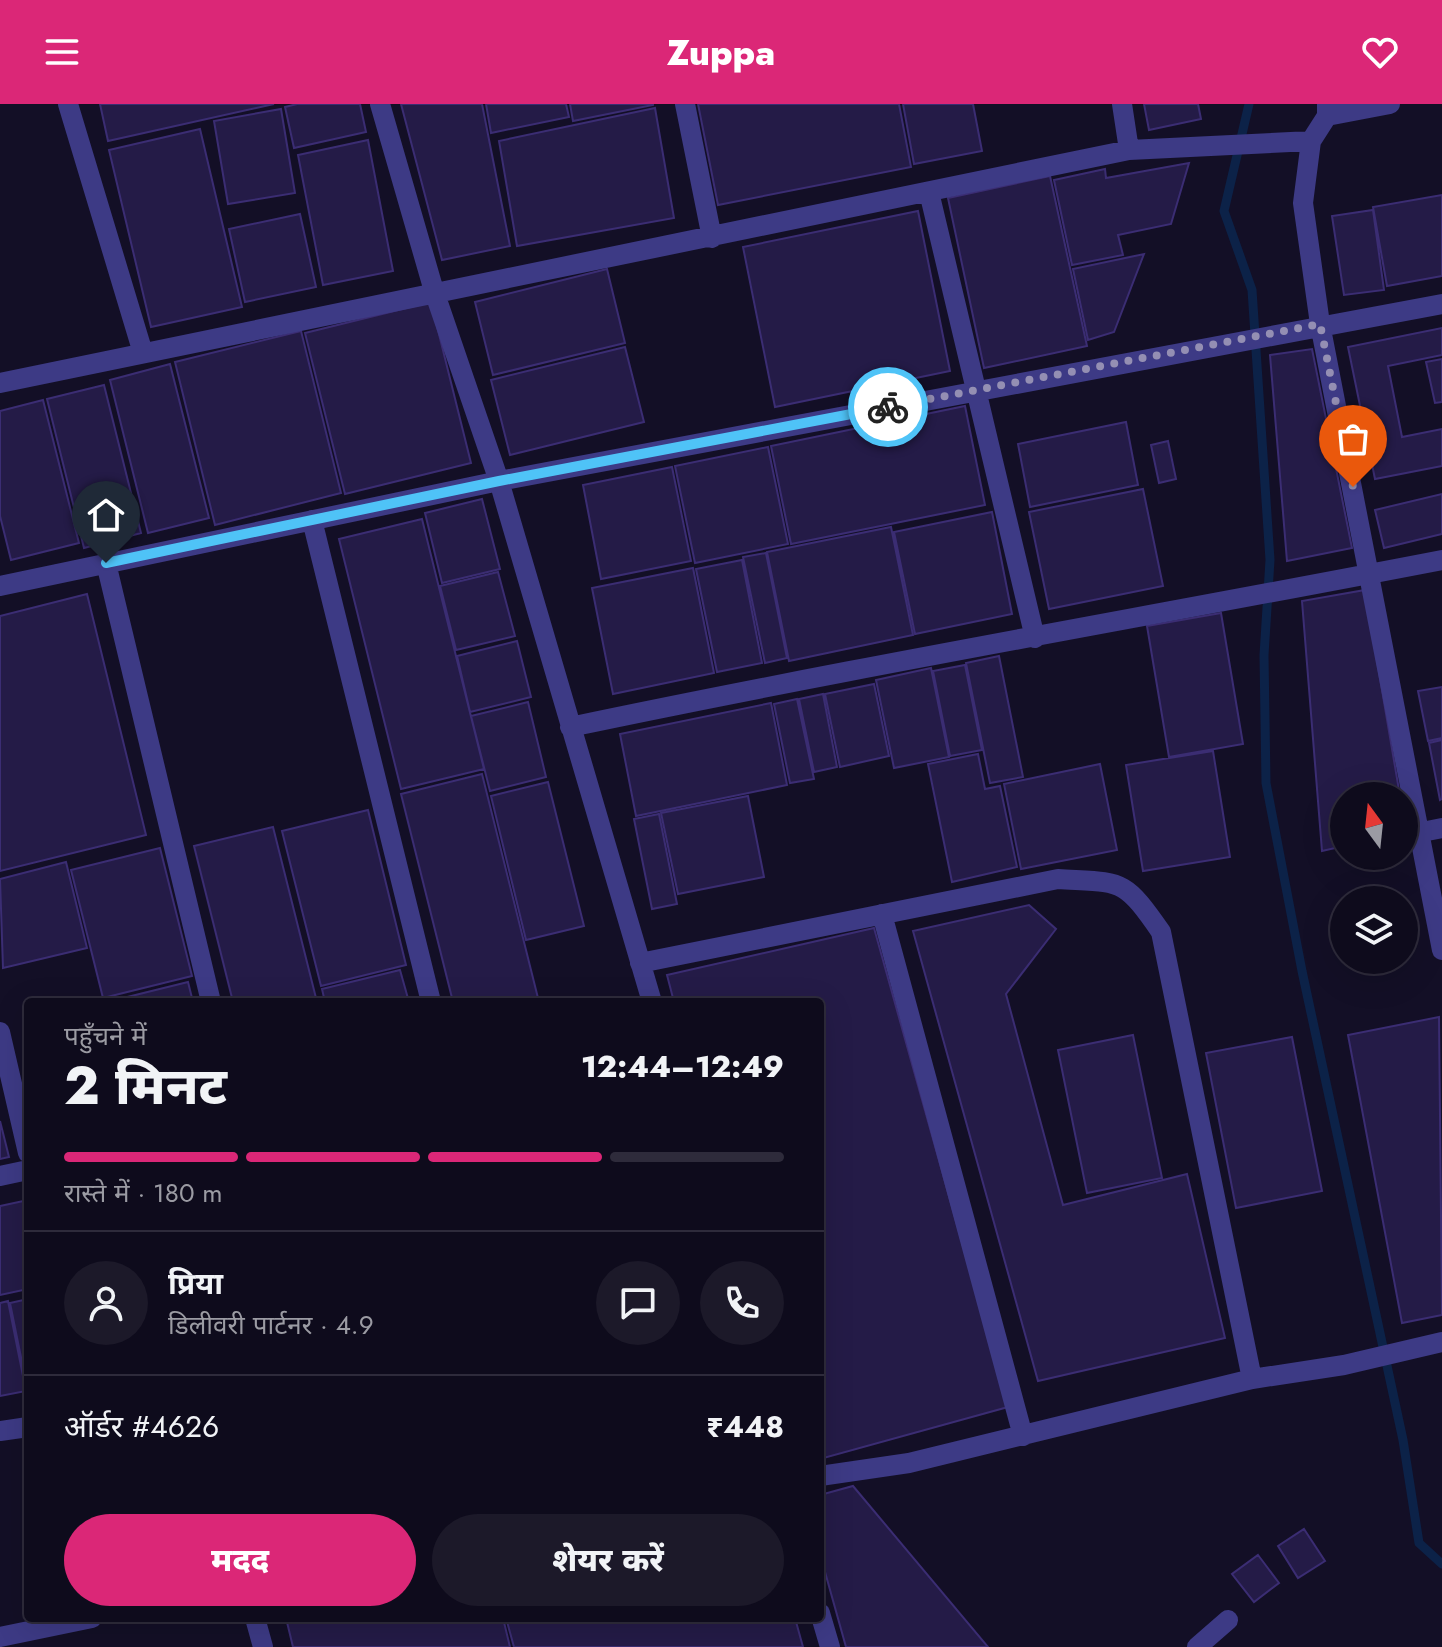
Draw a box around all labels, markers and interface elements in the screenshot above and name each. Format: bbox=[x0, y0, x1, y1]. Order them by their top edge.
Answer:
text: Zuppa bbox=[667, 26, 775, 78]
icon: menu bbox=[40, 30, 84, 74]
icon: heart bbox=[1358, 30, 1402, 74]
courier bbox=[848, 367, 928, 447]
icon: bike bbox=[866, 385, 910, 429]
pin bbox=[1319, 405, 1387, 487]
icon: bag bbox=[1331, 417, 1375, 461]
pin bbox=[72, 481, 140, 563]
icon: home bbox=[84, 493, 128, 537]
north arrow bbox=[1330, 782, 1418, 870]
map controls bbox=[1330, 782, 1418, 974]
button: layers bbox=[1330, 886, 1418, 974]
text: पहुँचने में bbox=[64, 1017, 147, 1055]
text: 12:44–12:49 bbox=[581, 1045, 784, 1088]
text: 2 मिनट bbox=[64, 1048, 227, 1124]
text: रास्ते में · 180 m bbox=[64, 1174, 223, 1212]
button: person bbox=[64, 1261, 148, 1345]
button: chat bbox=[596, 1261, 680, 1345]
button: phone bbox=[700, 1261, 784, 1345]
text: प्रिया bbox=[168, 1262, 223, 1305]
text: डिलीवरी पार्टनर · 4.9 bbox=[168, 1306, 374, 1344]
text: ऑर्डर #4626 bbox=[64, 1405, 219, 1448]
text: ₹448 bbox=[706, 1405, 784, 1448]
button: मदद bbox=[64, 1514, 416, 1606]
button: शेयर करें bbox=[432, 1514, 784, 1606]

